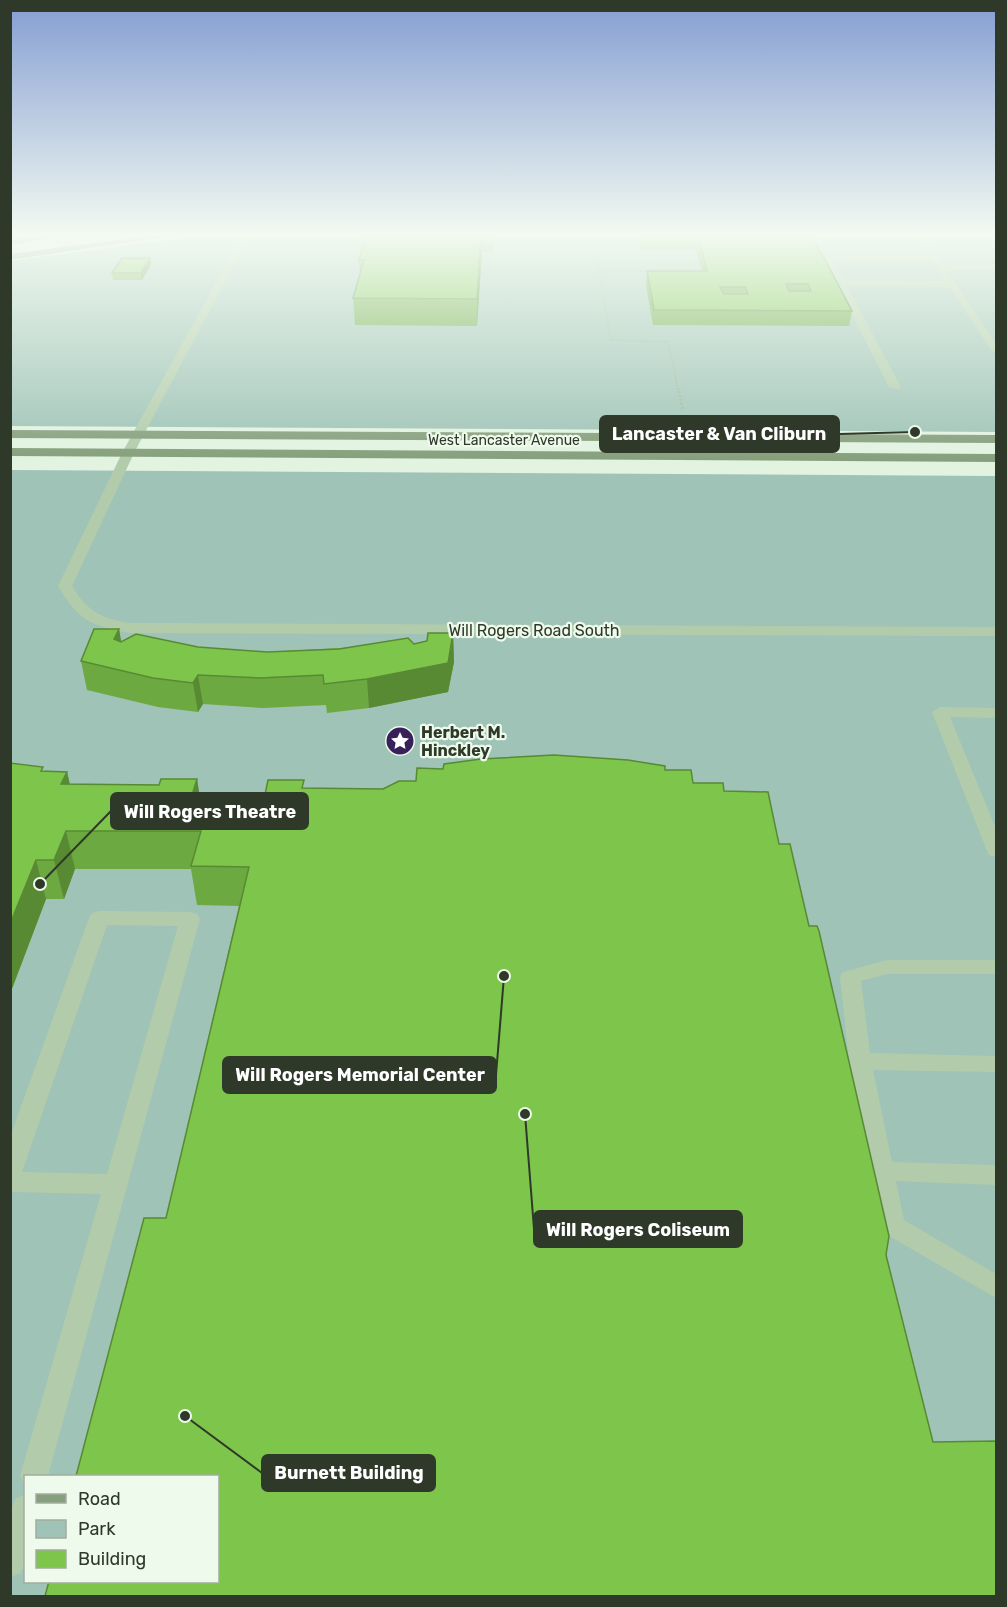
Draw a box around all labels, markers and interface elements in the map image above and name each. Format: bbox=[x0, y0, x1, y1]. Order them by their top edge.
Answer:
callout: Lancaster & Van Cliburn bbox=[600, 416, 839, 452]
text: Lancaster & Van Cliburn bbox=[612, 423, 826, 445]
street label: West Lancaster Avenue bbox=[428, 432, 580, 449]
street label: Will Rogers Road South bbox=[448, 621, 620, 640]
place label: Herbert M. Hinckley bbox=[421, 723, 505, 760]
place icon: Herbert M. Hinckley bbox=[384, 725, 416, 757]
callout: Will Rogers Theatre bbox=[111, 793, 308, 829]
text: Will Rogers Theatre bbox=[124, 801, 296, 823]
callout: Will Rogers Memorial Center bbox=[223, 1057, 496, 1093]
text: Will Rogers Memorial Center bbox=[235, 1064, 485, 1086]
callout: Will Rogers Coliseum bbox=[534, 1211, 742, 1247]
text: Will Rogers Coliseum bbox=[546, 1219, 730, 1241]
callout: Burnett Building bbox=[262, 1455, 435, 1491]
text: Burnett Building bbox=[274, 1462, 424, 1484]
legend bbox=[24, 1475, 219, 1583]
text: Road bbox=[78, 1488, 121, 1510]
text: Park bbox=[78, 1518, 116, 1540]
text: Building bbox=[78, 1548, 146, 1570]

